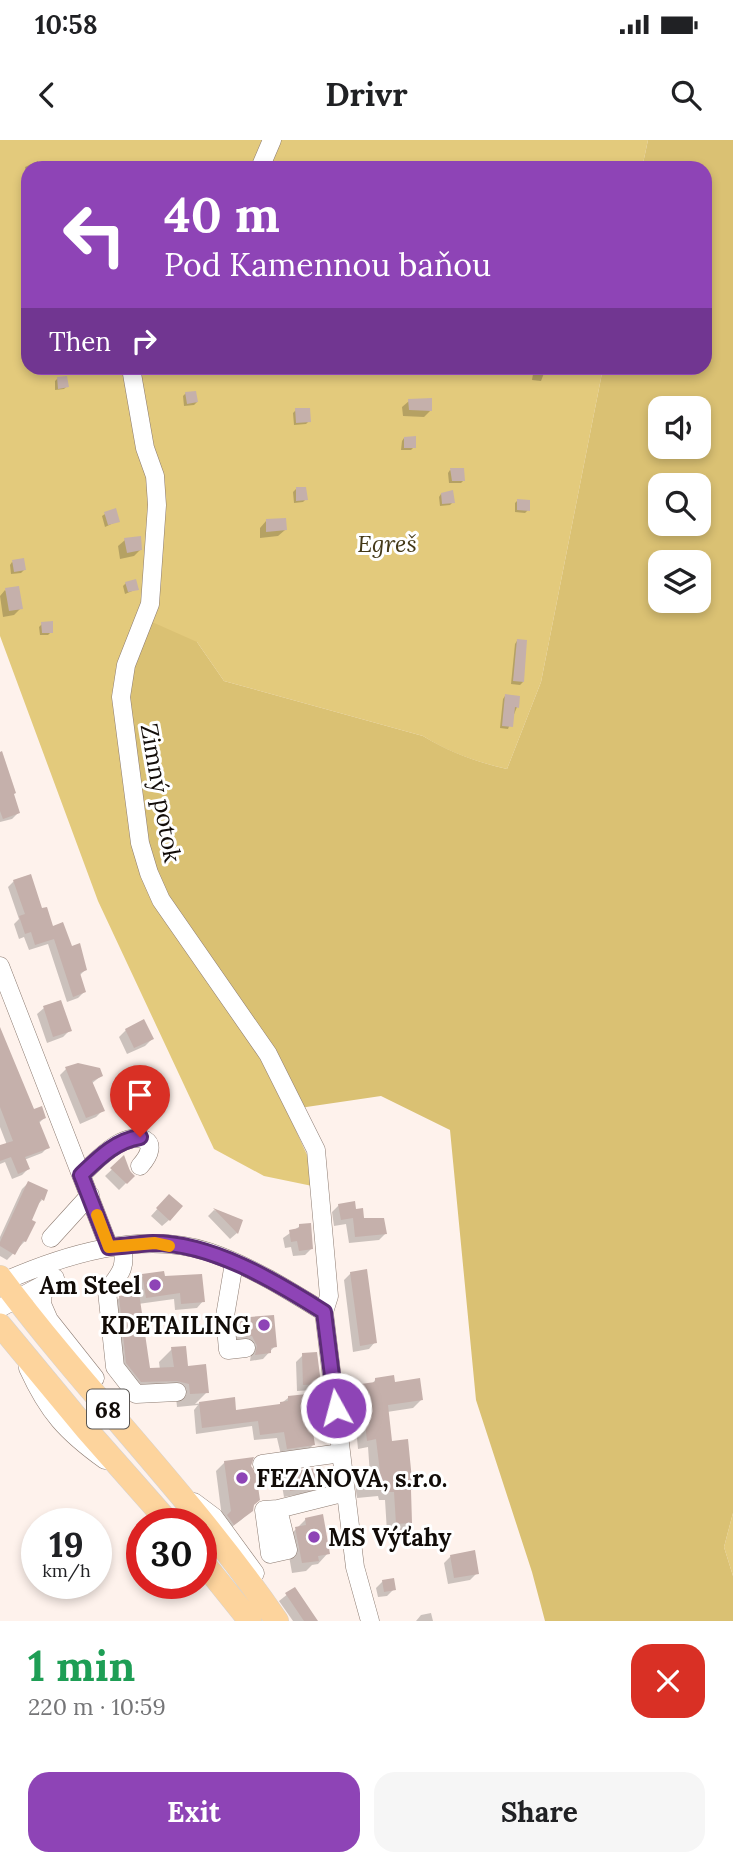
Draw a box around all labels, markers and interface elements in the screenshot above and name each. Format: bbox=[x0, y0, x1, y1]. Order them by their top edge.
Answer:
text: 10:58 bbox=[35, 8, 98, 41]
text: Drivr bbox=[325, 74, 408, 115]
icon: back bbox=[28, 76, 66, 114]
icon: search bbox=[667, 76, 705, 114]
text: 40 m bbox=[164, 183, 280, 245]
icon: left bbox=[49, 189, 140, 280]
text: Pod Kamennou baňou bbox=[164, 244, 491, 285]
icon: right bbox=[125, 322, 163, 360]
text: Then bbox=[49, 325, 111, 358]
map controls bbox=[648, 396, 711, 613]
button: sound bbox=[648, 396, 711, 459]
button: search bbox=[648, 473, 711, 536]
park label: Egreš bbox=[357, 528, 417, 559]
button: layers bbox=[648, 550, 711, 613]
street label: Zimný potok bbox=[134, 721, 188, 865]
pin bbox=[110, 1065, 170, 1137]
icon: arrive bbox=[121, 1076, 159, 1114]
place label: Am Steel bbox=[39, 1270, 141, 1301]
marker: Am Steel bbox=[147, 1277, 163, 1293]
place label: KDETAILING bbox=[100, 1310, 250, 1341]
marker: KDETAILING bbox=[256, 1317, 272, 1333]
position arrow bbox=[299, 1371, 373, 1445]
road number: 68 bbox=[87, 1390, 129, 1428]
place label: FEZANOVA, s.r.o. bbox=[256, 1463, 447, 1494]
marker: FEZANOVA, s.r.o. bbox=[234, 1470, 250, 1486]
speed limit sign: 30 bbox=[126, 1508, 217, 1599]
text: 19 bbox=[49, 1522, 84, 1567]
place label: MS Výťahy bbox=[328, 1522, 452, 1553]
marker: MS Výťahy bbox=[306, 1529, 322, 1545]
text: km/h bbox=[42, 1559, 91, 1582]
text: 1 min bbox=[28, 1639, 135, 1693]
button: close bbox=[631, 1644, 705, 1718]
text: 220 m · 10:59 bbox=[28, 1692, 166, 1721]
button: Exit bbox=[28, 1772, 360, 1852]
button: Share bbox=[374, 1772, 705, 1852]

